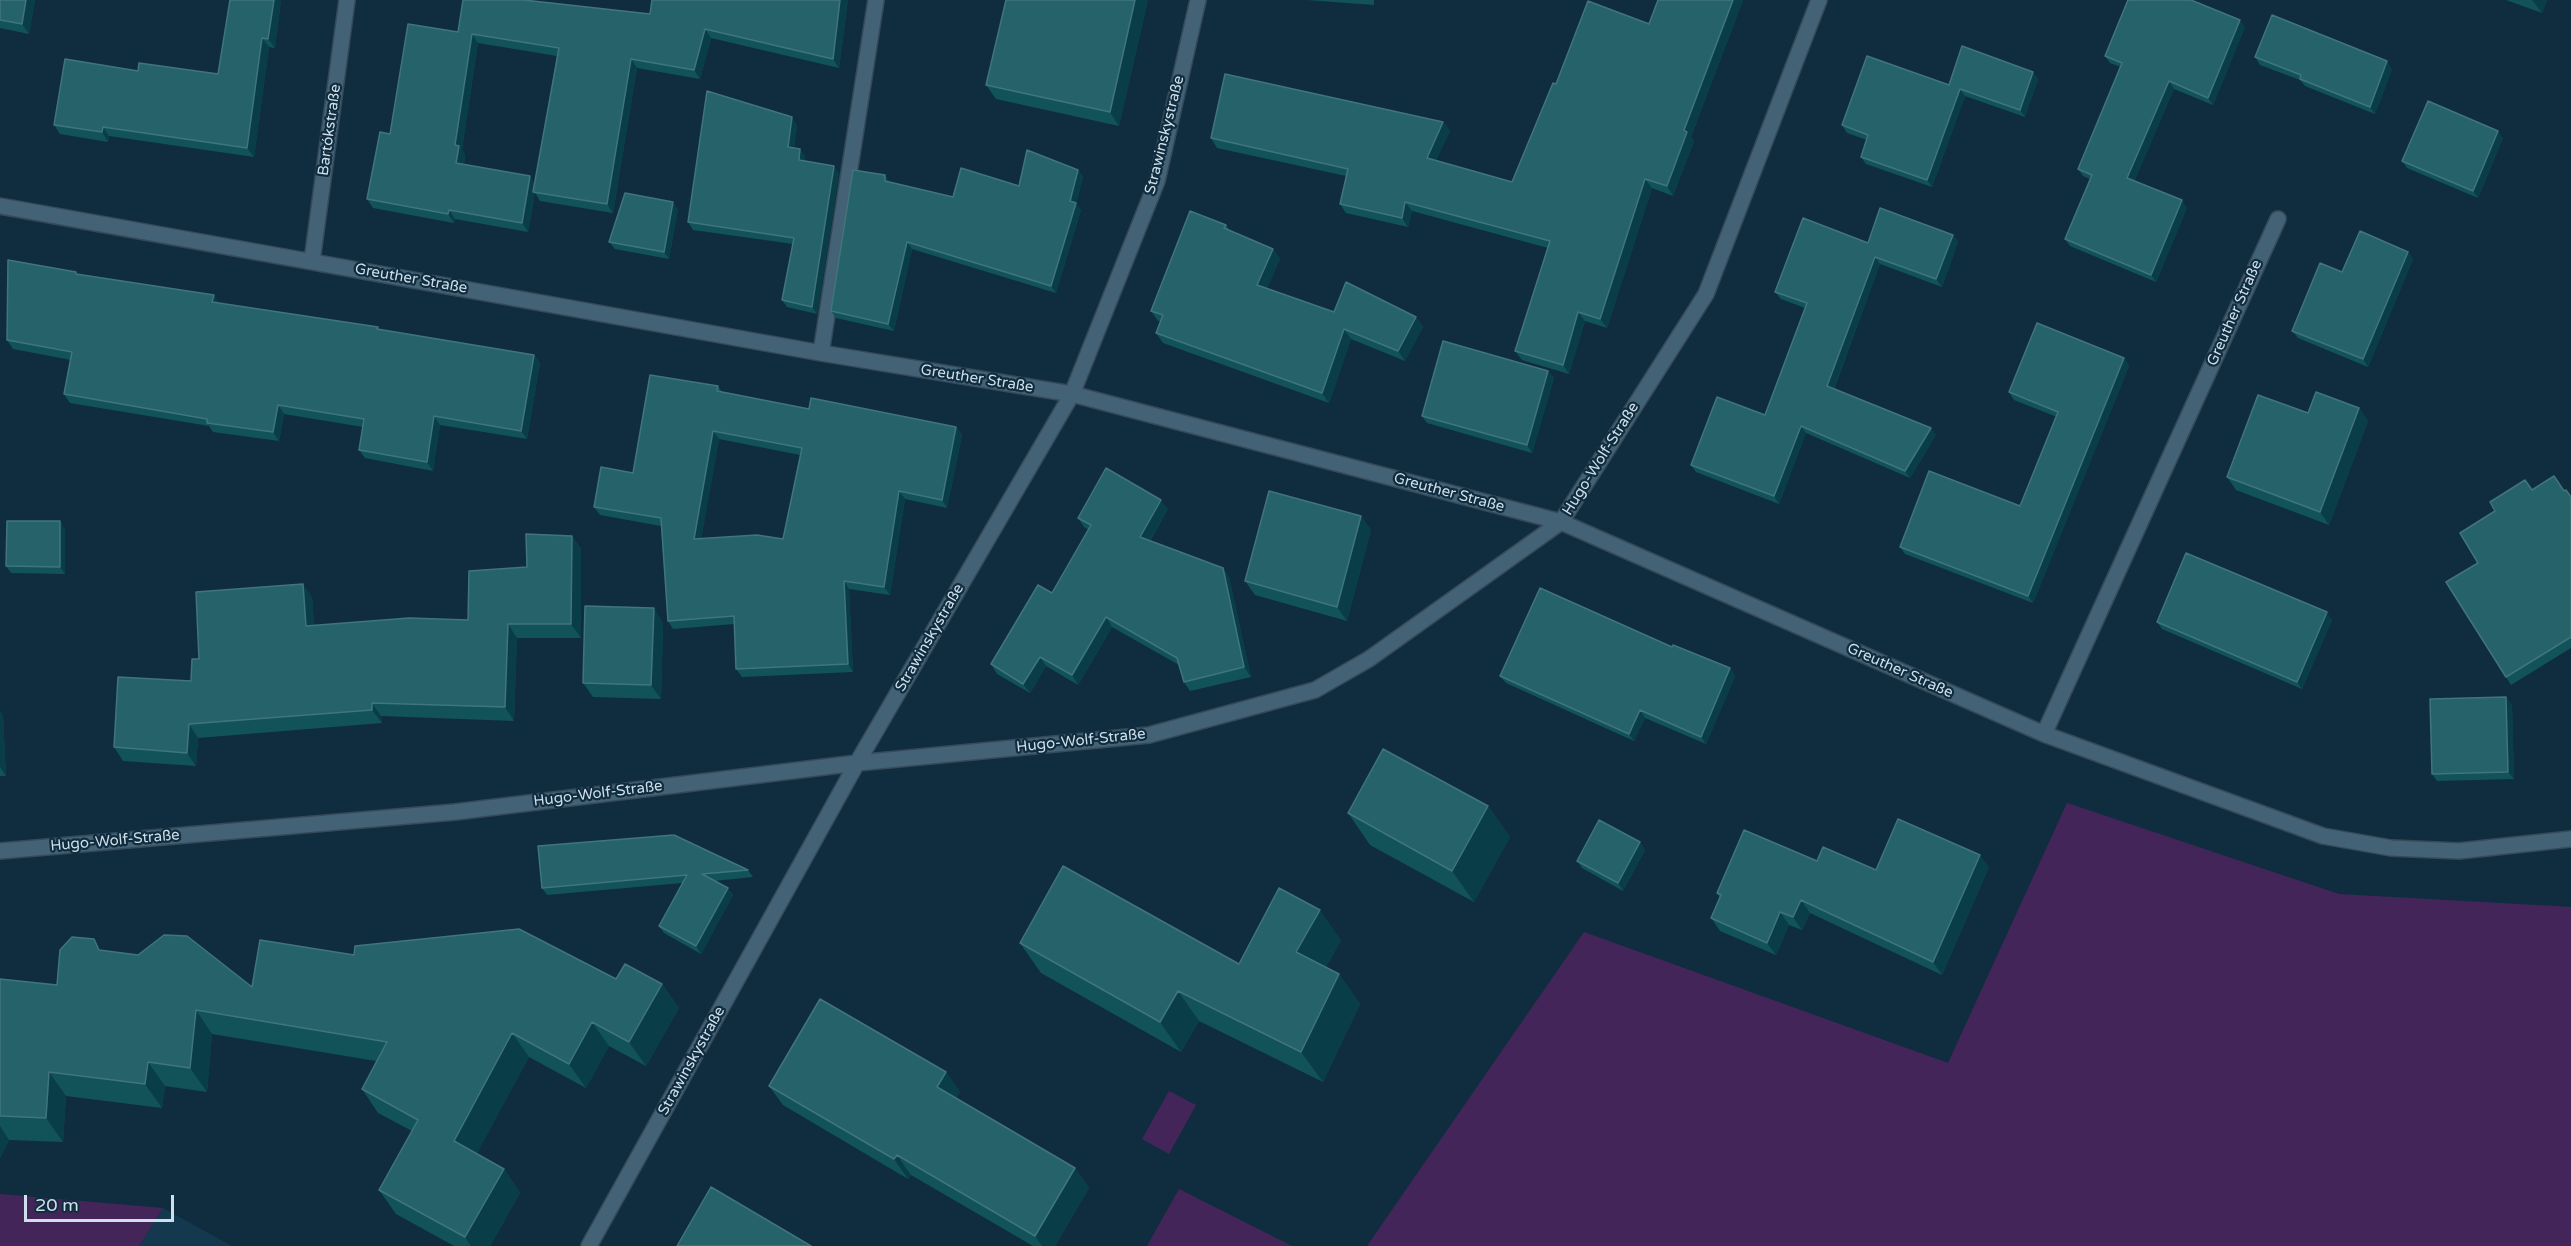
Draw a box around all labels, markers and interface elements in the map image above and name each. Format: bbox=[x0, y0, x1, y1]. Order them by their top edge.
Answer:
street label: Strawinskystraße bbox=[1142, 74, 1188, 196]
street label: Bartókstraße bbox=[315, 83, 345, 177]
street label: Greuther Straße bbox=[2204, 257, 2266, 369]
street label: Greuther Straße bbox=[353, 260, 469, 298]
street label: Greuther Straße bbox=[919, 361, 1035, 397]
street label: Hugo-Wolf-Straße bbox=[1559, 399, 1643, 519]
street label: Greuther Straße bbox=[1392, 470, 1506, 516]
street label: Strawinskystraße bbox=[892, 581, 968, 695]
street label: Greuther Straße bbox=[1844, 640, 1956, 702]
street label: Hugo-Wolf-Straße bbox=[1015, 725, 1147, 757]
street label: Hugo-Wolf-Straße bbox=[532, 777, 664, 811]
street label: Hugo-Wolf-Straße bbox=[50, 826, 180, 856]
street label: Strawinskystraße bbox=[655, 1003, 729, 1119]
scale bar bbox=[27, 1183, 177, 1221]
text: 20 m bbox=[35, 1194, 79, 1216]

